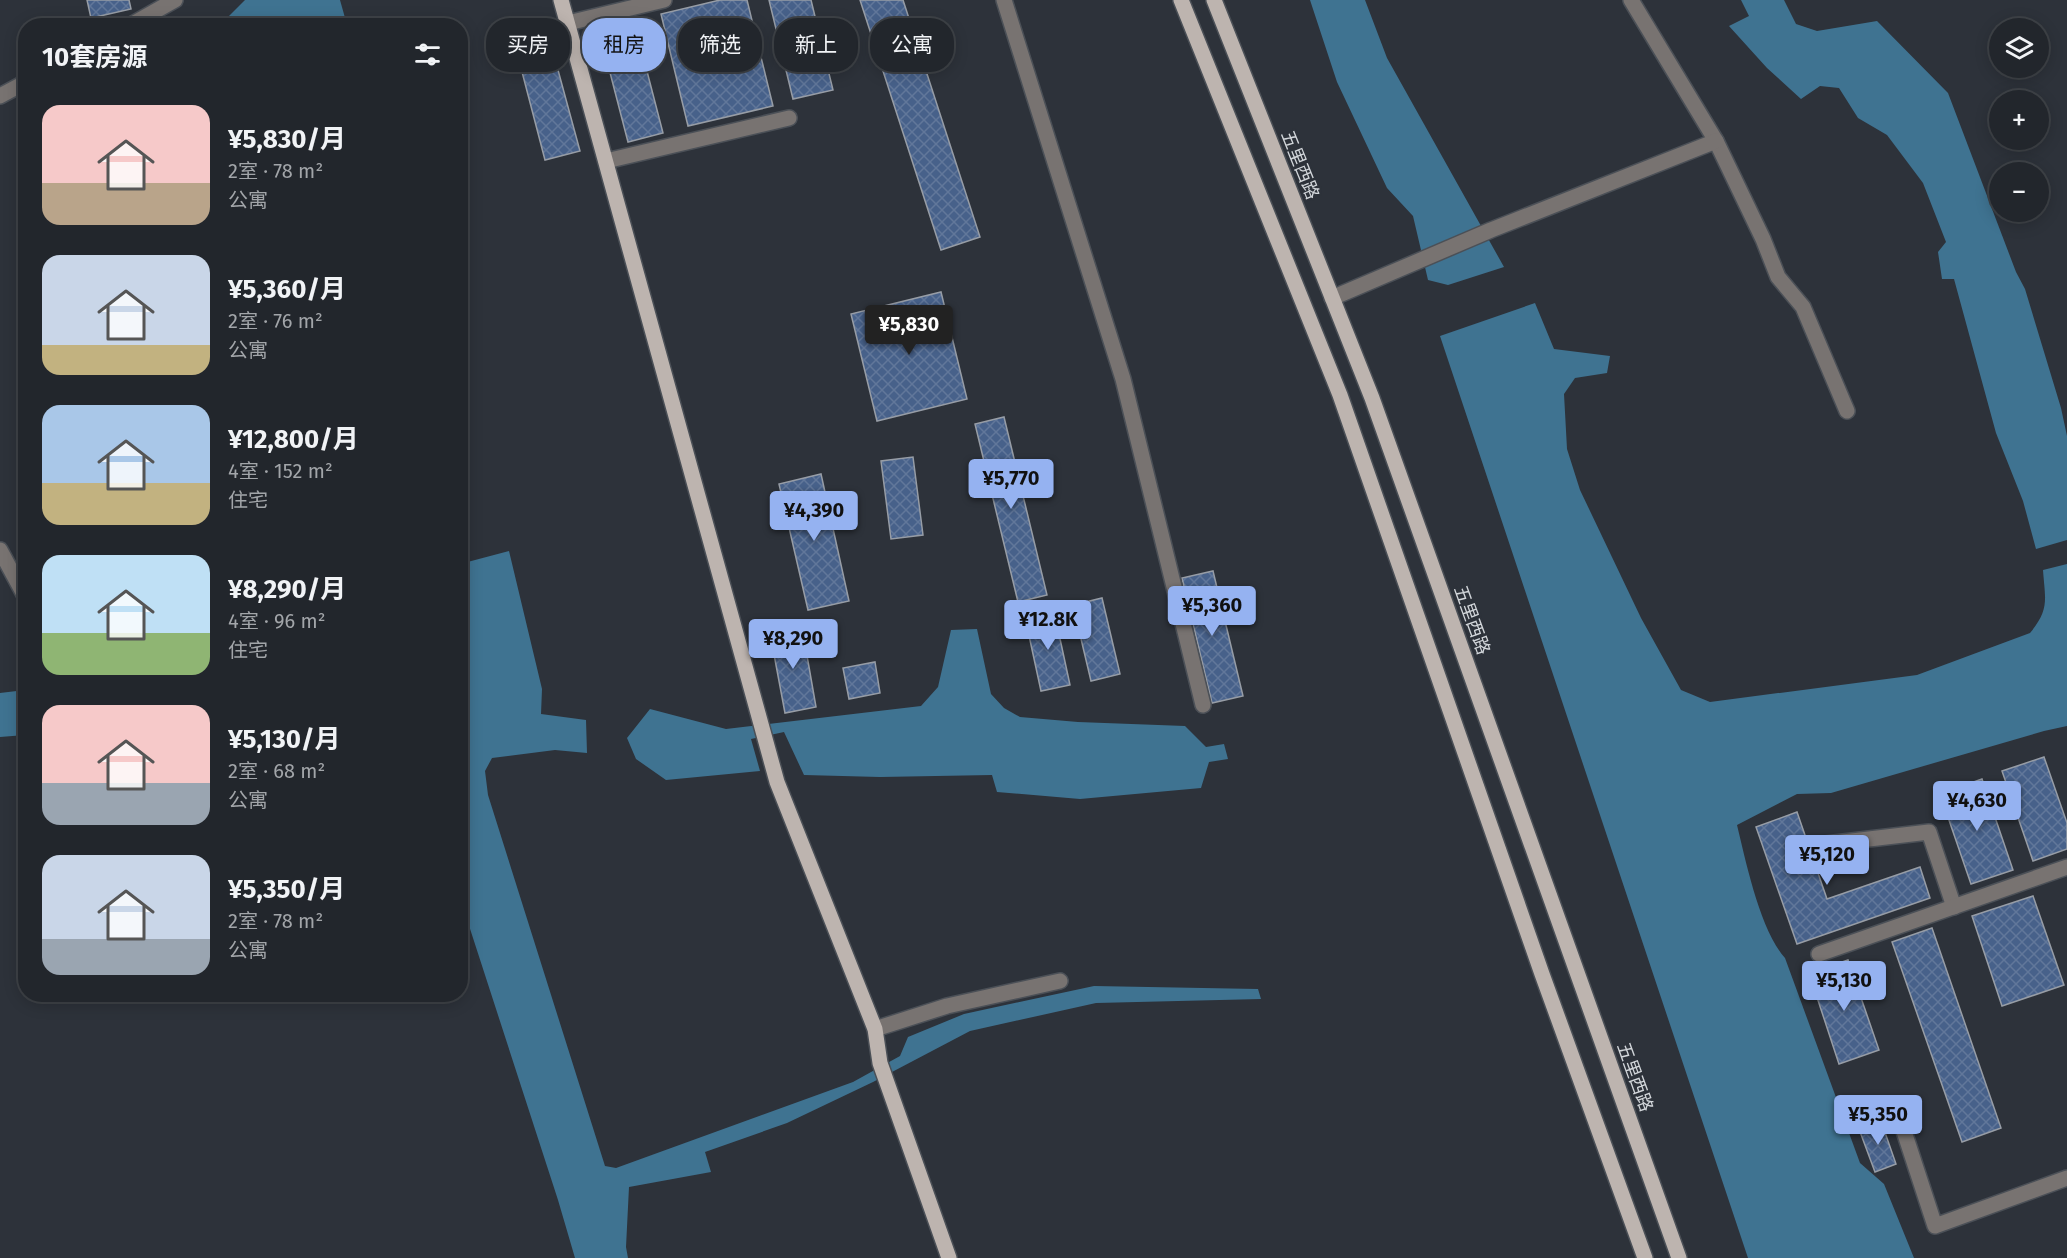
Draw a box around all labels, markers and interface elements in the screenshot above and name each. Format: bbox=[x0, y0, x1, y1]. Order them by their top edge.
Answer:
chip: 买房 bbox=[486, 18, 570, 72]
chip: 租房 bbox=[582, 18, 666, 72]
chip: 筛选 bbox=[678, 18, 762, 72]
chip: 新上 bbox=[774, 18, 858, 72]
chip: 公寓 bbox=[870, 18, 954, 72]
map controls bbox=[1989, 18, 2049, 222]
button: layers bbox=[1989, 18, 2049, 78]
icon: filters bbox=[411, 38, 444, 71]
text: 10套房源 bbox=[42, 42, 147, 73]
button: + bbox=[1989, 90, 2049, 150]
text: ¥5,830/月 bbox=[228, 124, 346, 155]
street label: 五里西路 bbox=[1276, 128, 1324, 202]
icon: home bbox=[90, 129, 162, 201]
text: 2室 · 78 m² bbox=[228, 159, 323, 183]
button: − bbox=[1989, 162, 2049, 222]
text: 公寓 bbox=[228, 188, 268, 212]
text: ¥5,360/月 bbox=[228, 274, 346, 305]
icon: home bbox=[90, 279, 162, 351]
pin: ¥5,830 bbox=[860, 305, 958, 356]
text: 2室 · 76 m² bbox=[228, 309, 323, 333]
text: ¥5,830 bbox=[879, 312, 939, 336]
text: 公寓 bbox=[228, 338, 268, 362]
text: ¥12,800/月 bbox=[228, 424, 359, 455]
icon: home bbox=[90, 429, 162, 501]
text: 4室 · 152 m² bbox=[228, 459, 333, 483]
pin: ¥5,770 bbox=[962, 459, 1060, 510]
text: ¥5,770 bbox=[983, 466, 1039, 490]
text: 住宅 bbox=[228, 488, 268, 512]
pin: ¥4,390 bbox=[765, 491, 863, 542]
text: ¥4,390 bbox=[784, 498, 844, 522]
text: ¥8,290/月 bbox=[228, 574, 346, 605]
icon: home bbox=[90, 579, 162, 651]
street label: 五里西路 bbox=[1449, 582, 1495, 658]
pin: ¥5,360 bbox=[1163, 586, 1261, 637]
text: ¥5,360 bbox=[1182, 593, 1242, 617]
pin: ¥12.8K bbox=[999, 600, 1097, 651]
text: ¥12.8K bbox=[1018, 607, 1078, 631]
text: 4室 · 96 m² bbox=[228, 609, 326, 633]
pin: ¥8,290 bbox=[744, 619, 842, 670]
text: ¥8,290 bbox=[763, 626, 823, 650]
text: 住宅 bbox=[228, 638, 268, 662]
text: ¥5,130/月 bbox=[228, 724, 340, 755]
icon: home bbox=[90, 729, 162, 801]
text: 2室 · 68 m² bbox=[228, 759, 325, 783]
pin: ¥4,630 bbox=[1928, 781, 2026, 832]
text: 公寓 bbox=[228, 788, 268, 812]
text: ¥4,630 bbox=[1947, 788, 2007, 812]
pin: ¥5,120 bbox=[1778, 835, 1876, 886]
text: ¥5,120 bbox=[1799, 842, 1855, 866]
text: ¥5,350/月 bbox=[228, 874, 345, 905]
icon: home bbox=[90, 879, 162, 951]
text: 2室 · 78 m² bbox=[228, 909, 323, 933]
text: 公寓 bbox=[228, 938, 268, 962]
pin: ¥5,130 bbox=[1795, 961, 1893, 1012]
text: ¥5,130 bbox=[1816, 968, 1872, 992]
street label: 五里西路 bbox=[1612, 1039, 1658, 1115]
pin: ¥5,350 bbox=[1829, 1095, 1927, 1146]
text: ¥5,350 bbox=[1848, 1102, 1908, 1126]

